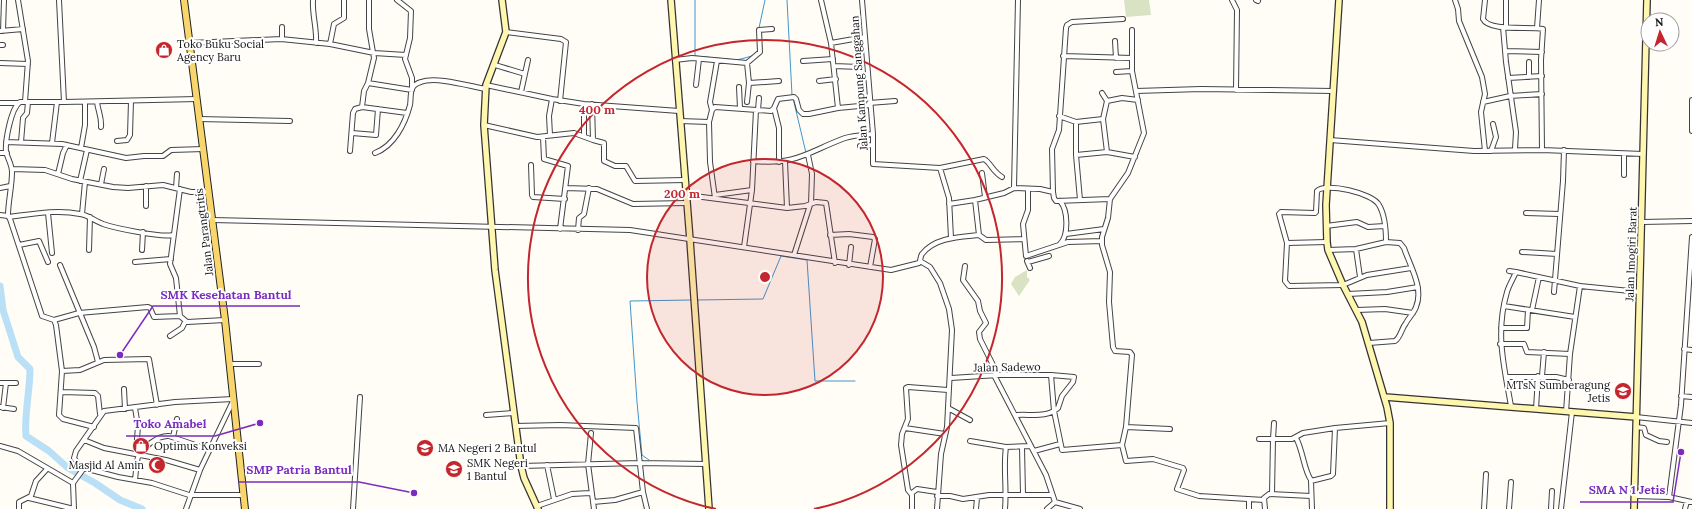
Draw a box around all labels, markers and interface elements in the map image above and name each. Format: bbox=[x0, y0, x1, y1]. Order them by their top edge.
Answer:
north arrow bbox=[1640, 12, 1680, 52]
street label: Jalan Kampung Sanggahan bbox=[847, 15, 871, 152]
text: N bbox=[1655, 15, 1665, 29]
place label: Toko Buku Social Agency Baru bbox=[176, 37, 264, 64]
shop icon: Toko Buku Social Agency Baru bbox=[154, 40, 174, 60]
text: 400 m bbox=[579, 102, 615, 117]
text: 200 m bbox=[664, 186, 700, 201]
street label: Jalan Parangtritis bbox=[192, 187, 216, 278]
street label: Jalan Imogiri Barat bbox=[1622, 206, 1640, 303]
centre of rings bbox=[758, 270, 772, 284]
callout: SMK Kesehatan Bantul bbox=[153, 282, 300, 306]
text: SMK Kesehatan Bantul bbox=[160, 287, 292, 302]
street label: Jalan Sadewo bbox=[972, 359, 1041, 375]
place label: MTsN Sumberagung Jetis bbox=[1506, 378, 1611, 405]
school or university icon: MTsN Sumberagung Jetis bbox=[1613, 381, 1633, 401]
callout: Toko Amabel bbox=[126, 412, 215, 436]
text: Toko Amabel bbox=[133, 416, 207, 431]
shop icon: Optimus Konveksi bbox=[131, 436, 151, 456]
school or university icon: MA Negeri 2 Bantul bbox=[415, 438, 435, 458]
place label: Optimus Konveksi bbox=[154, 439, 247, 453]
place label: MA Negeri 2 Bantul bbox=[438, 441, 537, 455]
mosque icon: Masjid Al Amin bbox=[147, 455, 167, 475]
place label: SMK Negeri 1 Bantul bbox=[467, 456, 528, 483]
place label: Masjid Al Amin bbox=[68, 458, 144, 472]
callout: SMP Patria Bantul bbox=[238, 458, 359, 482]
school or university icon: SMK Negeri 1 Bantul bbox=[444, 459, 464, 479]
text: SMP Patria Bantul bbox=[246, 462, 352, 477]
callout: SMA N 1 Jetis bbox=[1580, 478, 1673, 502]
text: SMA N 1 Jetis bbox=[1589, 482, 1666, 497]

